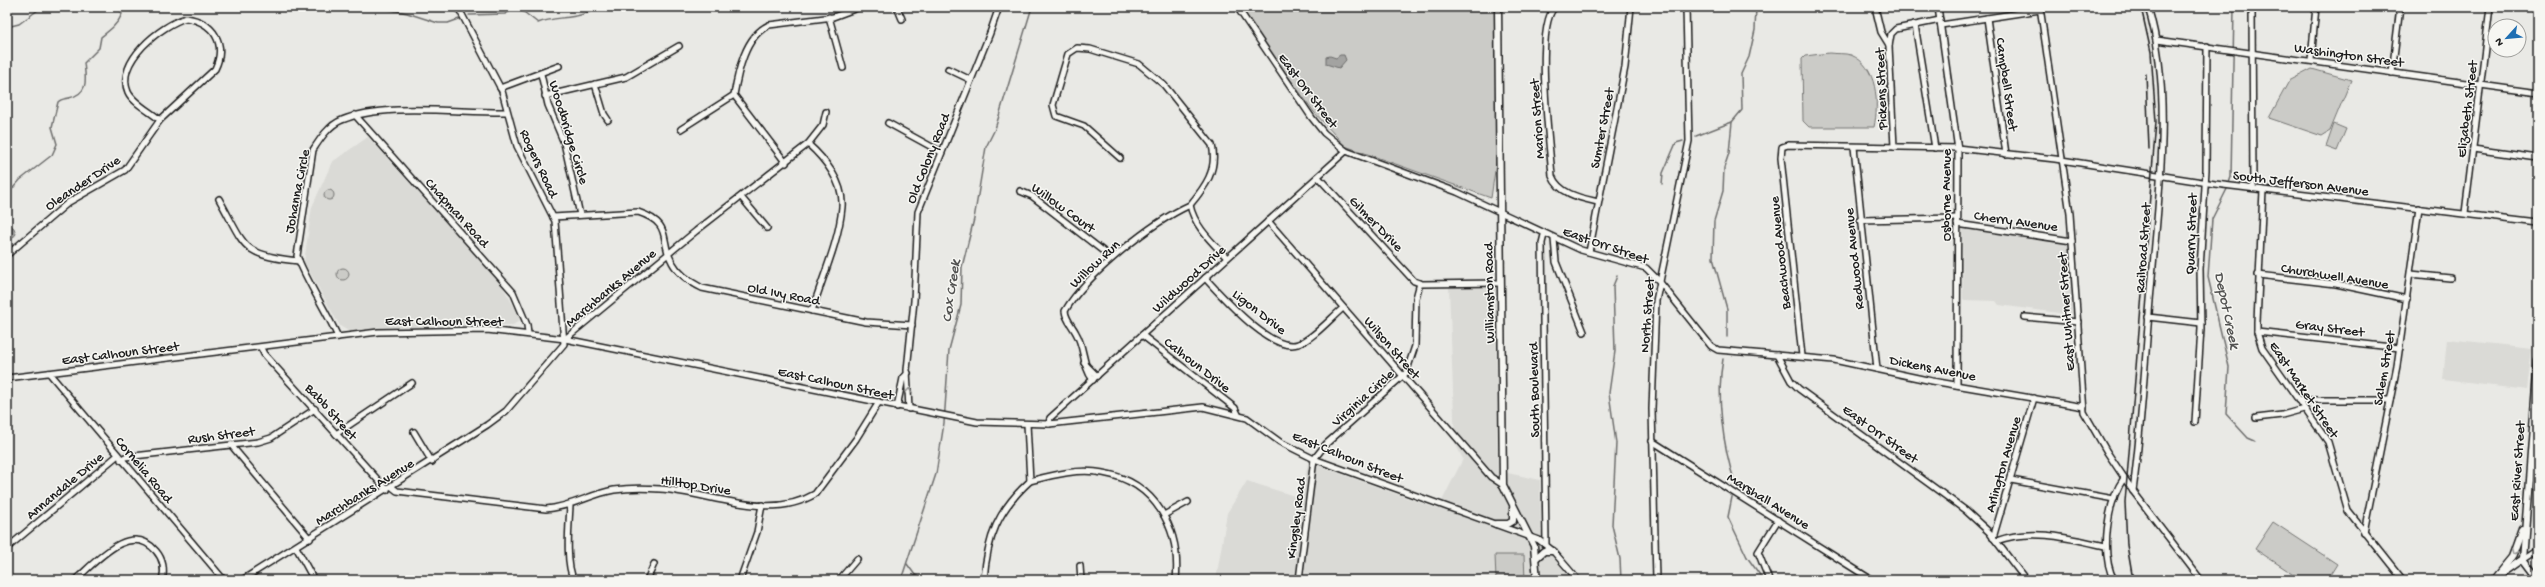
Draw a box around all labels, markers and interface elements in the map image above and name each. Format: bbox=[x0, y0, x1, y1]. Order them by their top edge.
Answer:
north arrow bbox=[2487, 18, 2527, 58]
text: N bbox=[2493, 36, 2507, 48]
street label: Campbell Street bbox=[1991, 37, 2021, 133]
street label: Washington Street bbox=[2293, 40, 2406, 73]
street label: Pickens Street bbox=[1873, 47, 1892, 131]
street label: East Orr Street bbox=[1273, 51, 1342, 133]
street label: Elizabeth Street bbox=[2454, 59, 2483, 159]
street label: Marion Street bbox=[1527, 77, 1550, 159]
street label: Woodbridge Circle bbox=[544, 79, 592, 187]
street label: Sumter Street bbox=[1587, 86, 1620, 170]
street label: Old Colony Road bbox=[904, 110, 956, 206]
street label: Rogers Road bbox=[514, 127, 562, 203]
street label: Johanna Circle bbox=[282, 147, 315, 235]
street label: Osborne Avenue bbox=[1939, 148, 1956, 241]
street label: Oleander Drive bbox=[42, 152, 125, 216]
street label: South Jefferson Avenue bbox=[2232, 168, 2370, 201]
street label: Chapman Road bbox=[420, 175, 493, 253]
street label: Willow Court bbox=[1027, 180, 1099, 239]
street label: Quarry Street bbox=[2183, 192, 2202, 275]
street label: Gilmer Drive bbox=[1344, 193, 1406, 257]
street label: Beachwood Avenue bbox=[1767, 195, 1796, 311]
street label: Railroad Street bbox=[2133, 201, 2156, 294]
street label: Redwood Avenue bbox=[1842, 206, 1869, 310]
street label: Cherry Avenue bbox=[1973, 208, 2059, 237]
street label: East Orr Street bbox=[1560, 224, 1652, 269]
street label: Willow Run bbox=[1067, 237, 1125, 293]
street label: Williamston Road bbox=[1481, 241, 1500, 343]
street label: Wildwood Drive bbox=[1149, 242, 1231, 318]
street label: Marchbanks Avenue bbox=[563, 245, 661, 332]
street label: East Whitner Street bbox=[2055, 251, 2080, 371]
water label: Cox Creek bbox=[939, 258, 965, 324]
street label: Churchwell Avenue bbox=[2280, 261, 2390, 294]
water label: Depot Creek bbox=[2209, 270, 2243, 352]
street label: North Street bbox=[1637, 276, 1660, 353]
street label: Old Ivy Road bbox=[746, 280, 823, 311]
street label: Ligon Drive bbox=[1228, 287, 1289, 340]
street label: East Calhoun Street bbox=[385, 314, 504, 331]
street label: Wilson Street bbox=[1359, 314, 1424, 385]
street label: Gray Street bbox=[2294, 317, 2366, 342]
street label: Salem Street bbox=[2371, 329, 2401, 407]
street label: Calhoun Drive bbox=[1160, 335, 1234, 398]
street label: East Calhoun Street bbox=[61, 339, 181, 370]
street label: East Market Street bbox=[2264, 339, 2342, 443]
street label: South Boulevard bbox=[1526, 340, 1545, 438]
street label: Dickens Avenue bbox=[1887, 353, 1978, 386]
street label: East Calhoun Street bbox=[776, 364, 896, 405]
street label: Virginia Circle bbox=[1328, 366, 1399, 432]
street label: Babb Street bbox=[300, 380, 361, 445]
one-way arrow bbox=[904, 388, 913, 394]
street label: East Orr Street bbox=[1838, 402, 1922, 469]
street label: Arlington Avenue bbox=[1983, 414, 2026, 515]
street label: East River Street bbox=[2507, 419, 2531, 522]
street label: Rush Street bbox=[187, 424, 257, 449]
street label: East Calhoun Street bbox=[1289, 428, 1406, 489]
street label: Cornelia Road bbox=[110, 434, 177, 509]
street label: Annandale Drive bbox=[23, 449, 108, 524]
street label: Marchbanks Avenue bbox=[313, 455, 419, 530]
street label: Marshall Avenue bbox=[1723, 470, 1813, 535]
street label: Hilltop Drive bbox=[659, 473, 733, 501]
street label: Kingsley Road bbox=[1284, 475, 1311, 560]
one-way arrow bbox=[2511, 547, 2519, 555]

